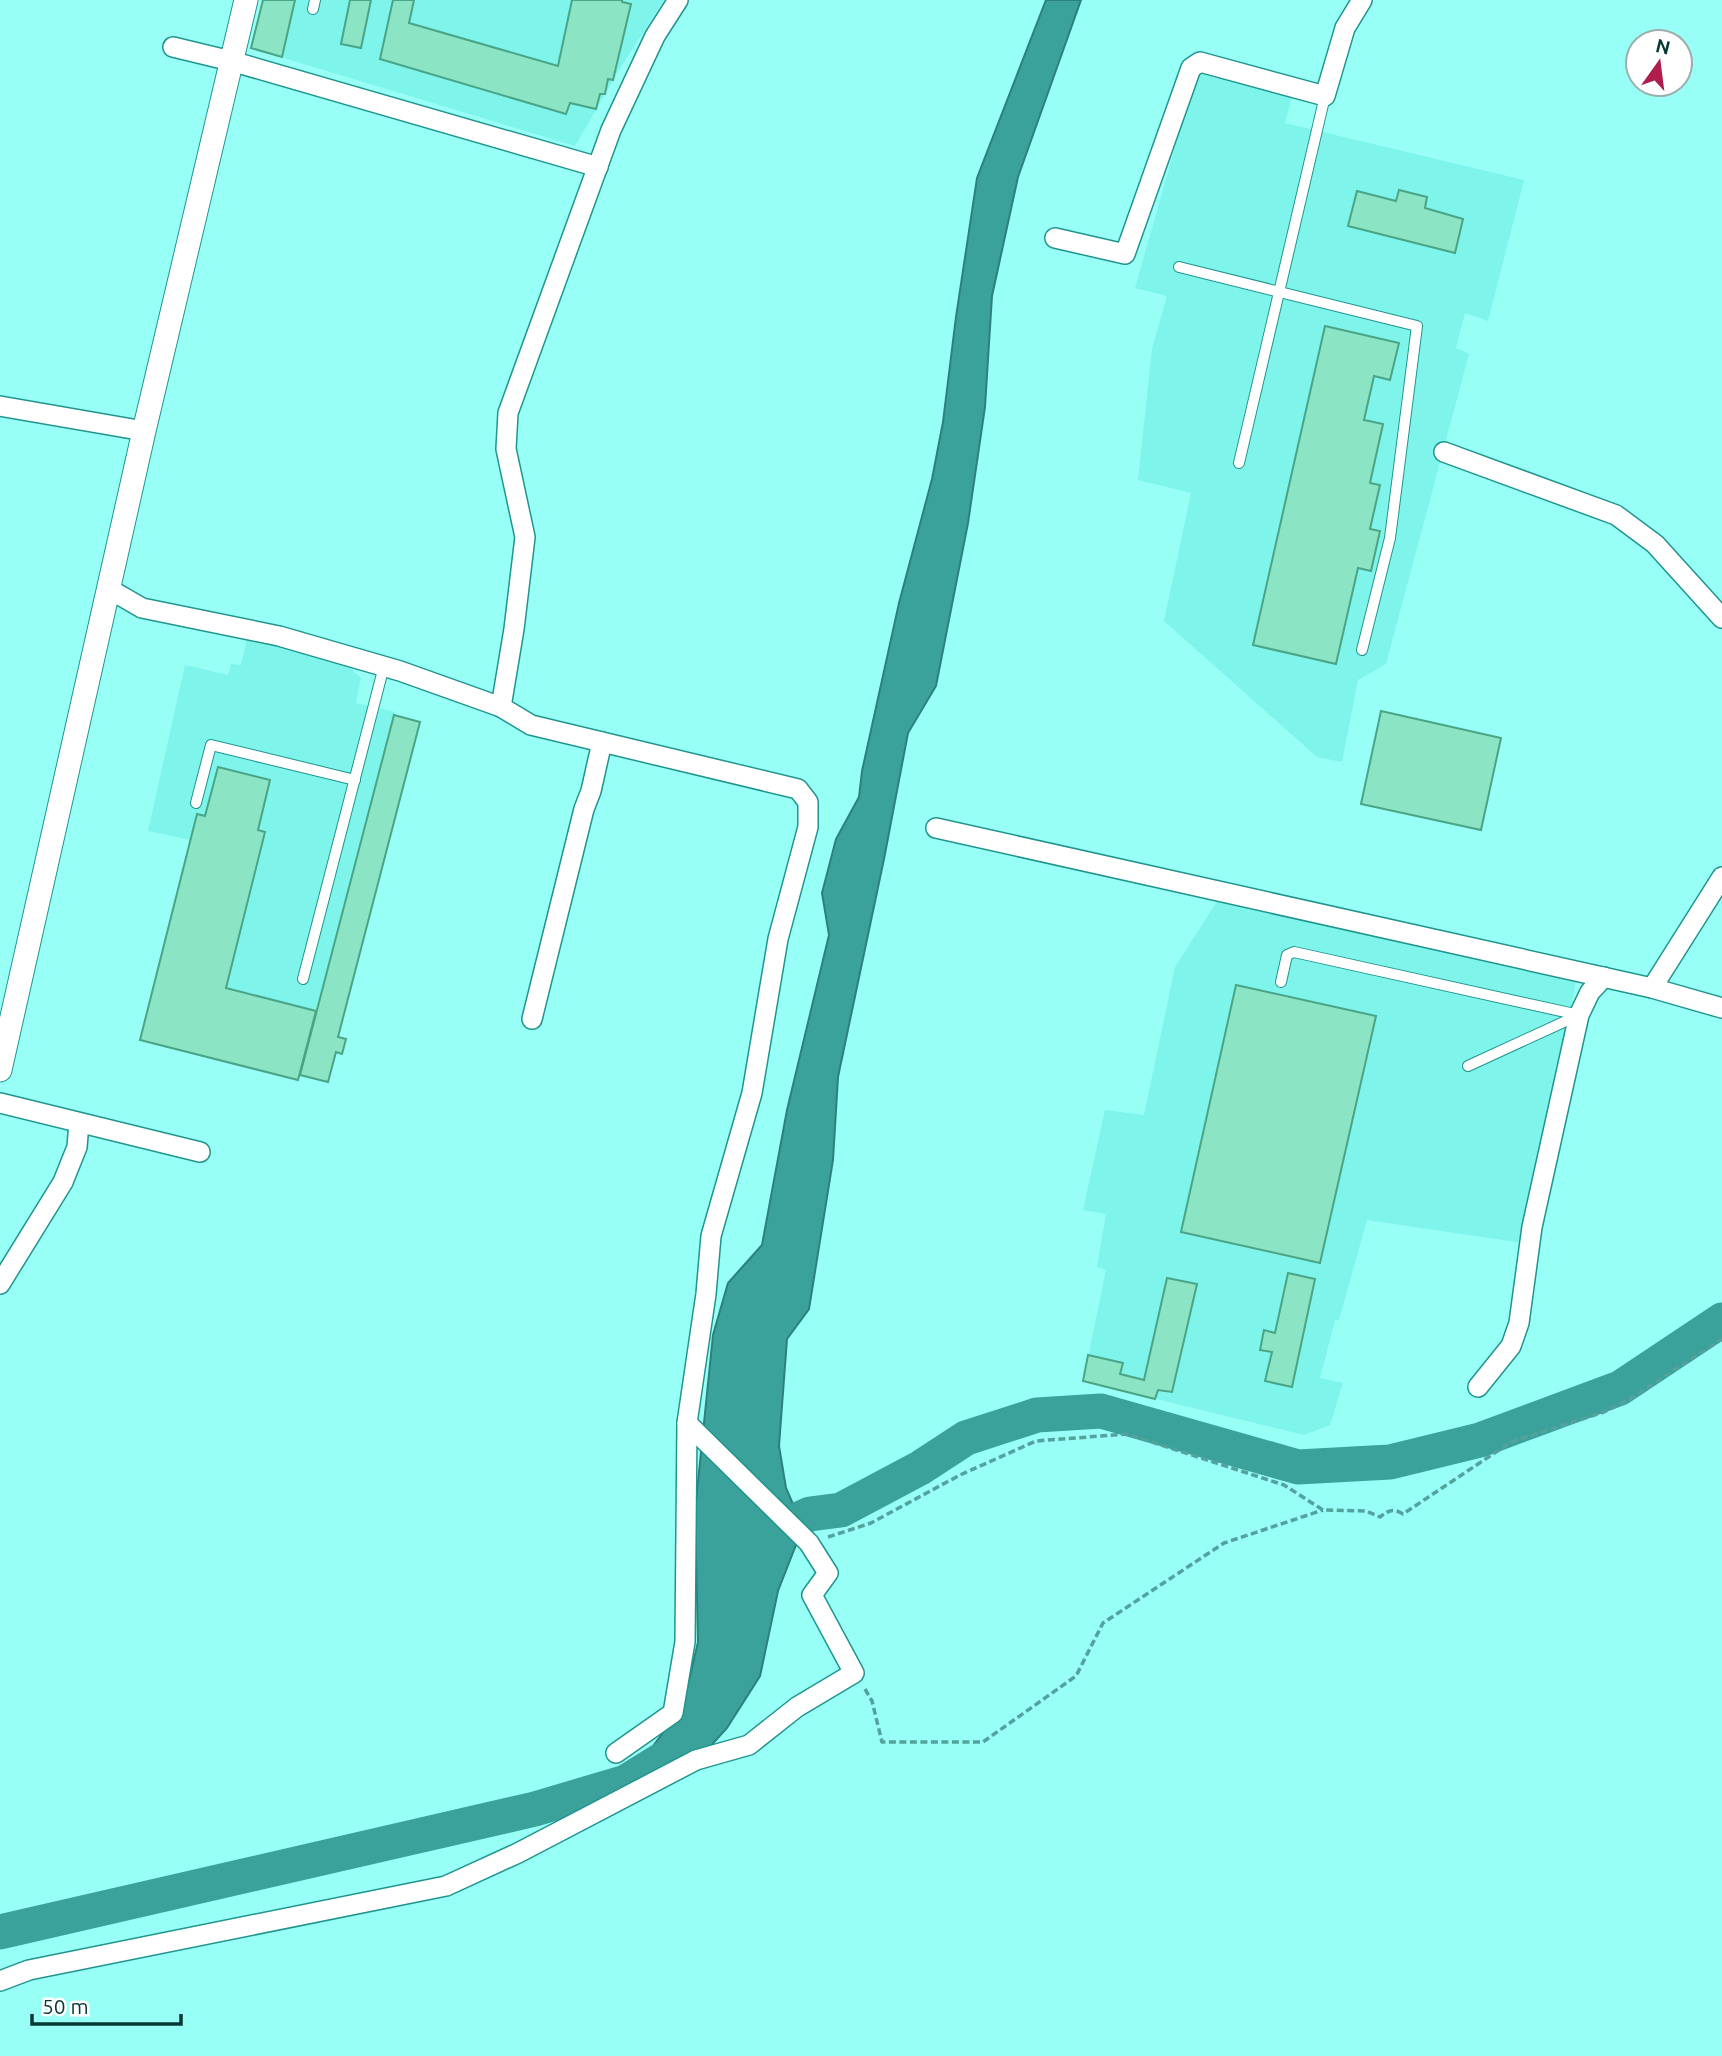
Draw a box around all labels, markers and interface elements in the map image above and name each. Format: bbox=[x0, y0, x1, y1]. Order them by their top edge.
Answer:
north arrow bbox=[1624, 28, 1694, 98]
text: N bbox=[1654, 34, 1673, 59]
scale bar bbox=[32, 1982, 180, 2026]
text: 50 m bbox=[42, 1994, 89, 2018]

